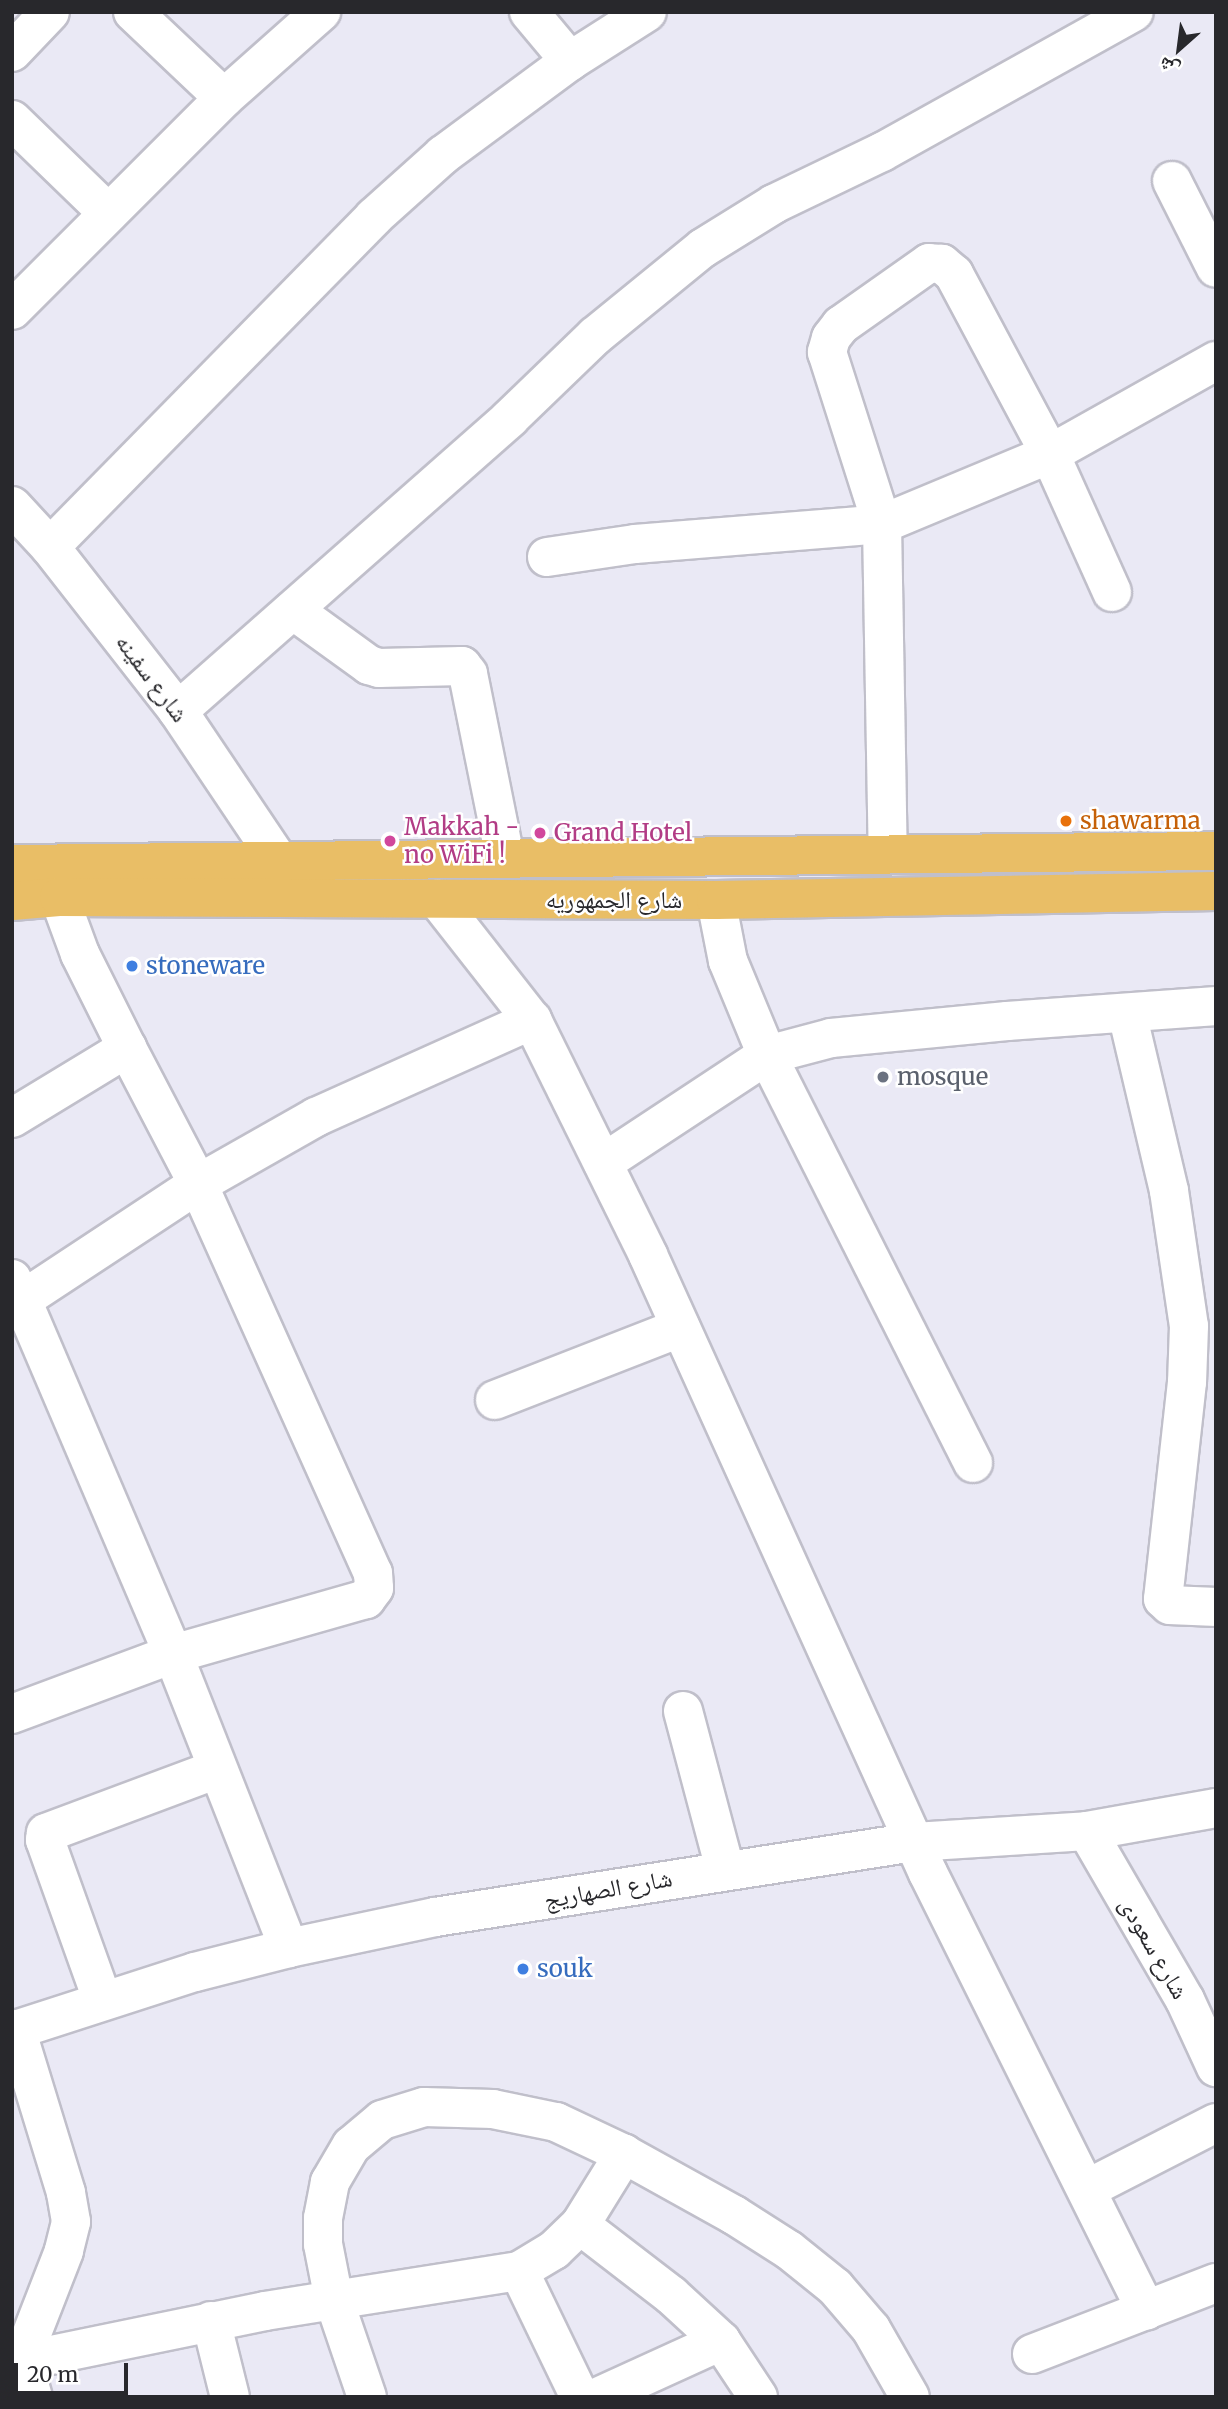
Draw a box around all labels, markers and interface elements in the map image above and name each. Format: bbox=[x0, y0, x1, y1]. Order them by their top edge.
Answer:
north arrow bbox=[1144, 14, 1214, 84]
text: ش bbox=[1155, 52, 1184, 83]
street label: شارع سفينه bbox=[110, 628, 194, 728]
place label: shawarma bbox=[1080, 807, 1201, 835]
place label: Makkah - no WiFi ! bbox=[404, 813, 519, 869]
marker: shawarma bbox=[1058, 813, 1074, 829]
place label: Grand Hotel bbox=[554, 819, 692, 847]
marker: Grand Hotel bbox=[532, 825, 548, 841]
marker: Makkah - no WiFi ! bbox=[382, 833, 398, 849]
street label: شارع الجمهوريه bbox=[546, 886, 682, 914]
place label: stoneware bbox=[146, 952, 265, 980]
marker: stoneware bbox=[124, 958, 140, 974]
place label: mosque bbox=[897, 1063, 988, 1091]
marker: mosque bbox=[875, 1069, 891, 1085]
street label: شارع الصهاريج bbox=[542, 1864, 674, 1914]
street label: شارع سعودى bbox=[1113, 1892, 1195, 2004]
place label: souk bbox=[537, 1955, 593, 1983]
marker: souk bbox=[515, 1961, 531, 1977]
scale bar bbox=[18, 2350, 131, 2394]
text: 20 m bbox=[27, 2361, 78, 2388]

